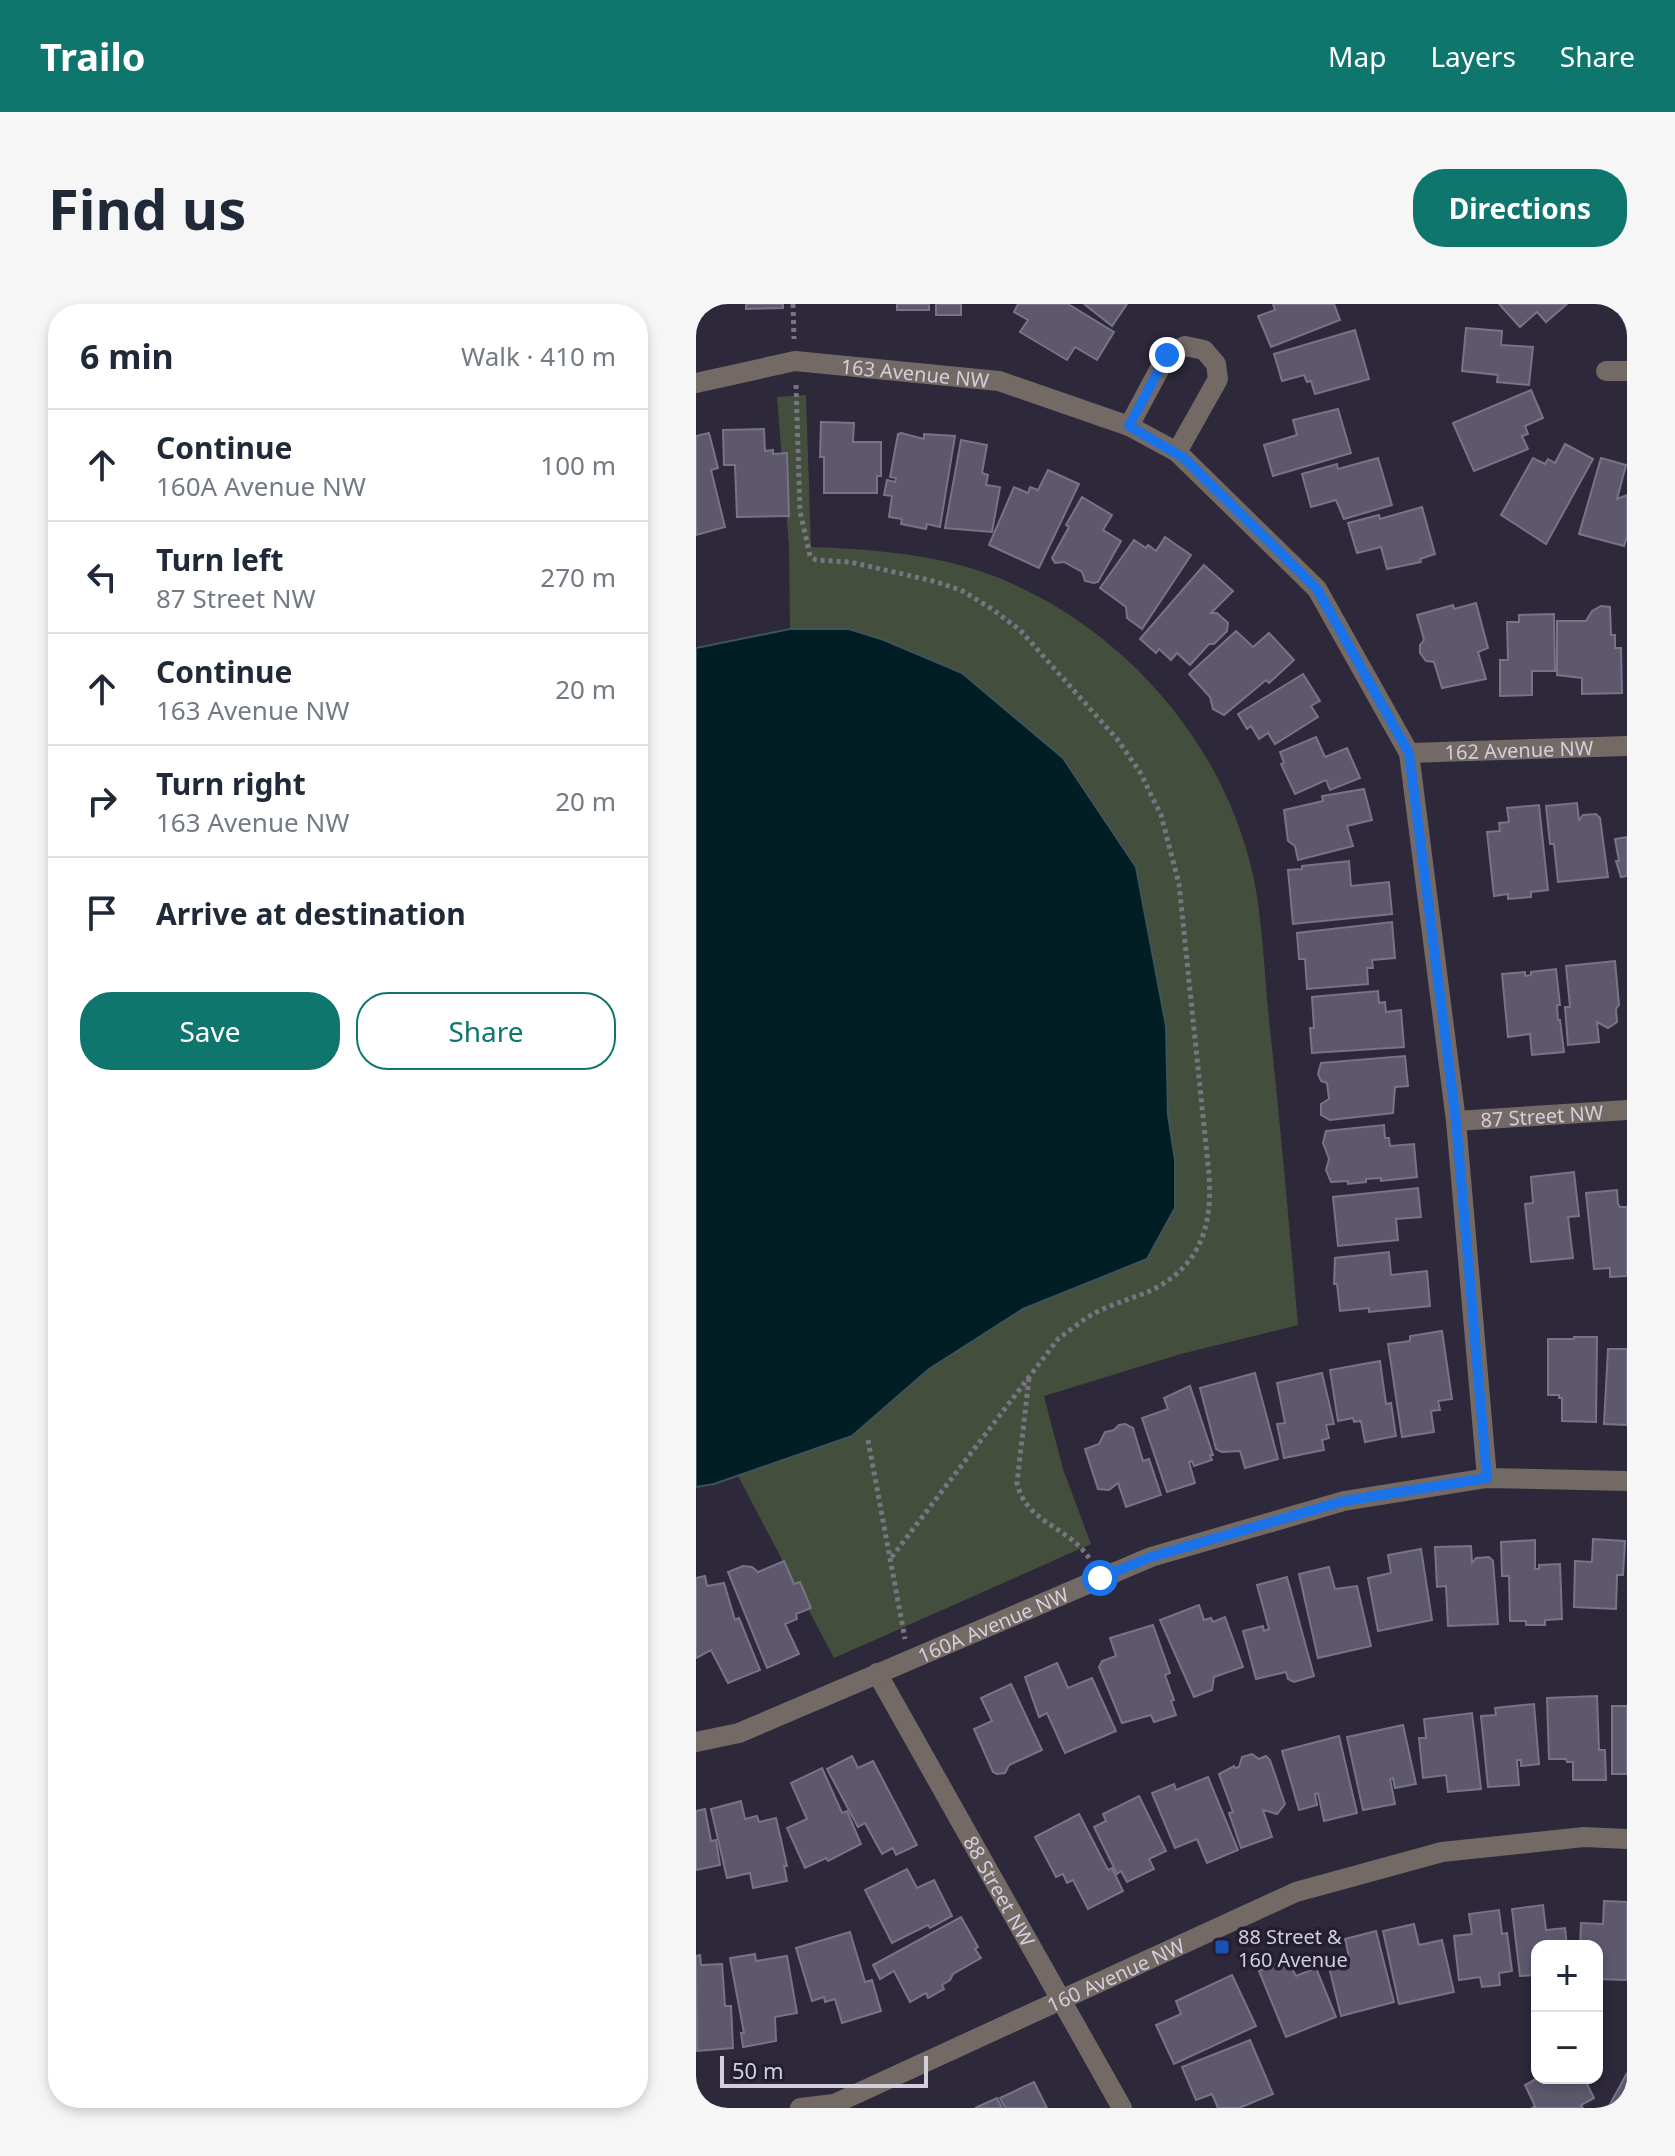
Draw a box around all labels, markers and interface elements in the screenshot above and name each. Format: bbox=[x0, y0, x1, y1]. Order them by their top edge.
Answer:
text: Trailo bbox=[40, 30, 145, 82]
text: Map bbox=[1328, 37, 1386, 75]
text: Layers bbox=[1430, 37, 1516, 75]
text: Share bbox=[1560, 37, 1635, 75]
button: Directions bbox=[1413, 169, 1627, 247]
text: Find us bbox=[48, 170, 246, 246]
text: 6 min bbox=[80, 333, 174, 379]
route end bbox=[1149, 337, 1185, 373]
text: Walk · 410 m bbox=[461, 338, 616, 374]
street label: 163 Avenue NW bbox=[840, 352, 991, 394]
text: Continue bbox=[156, 427, 292, 468]
icon: ahead bbox=[80, 443, 124, 487]
text: 100 m bbox=[540, 447, 616, 483]
text: 160A Avenue NW bbox=[156, 468, 366, 504]
text: Turn left bbox=[156, 539, 284, 580]
icon: left bbox=[80, 555, 124, 599]
text: 270 m bbox=[540, 559, 616, 595]
text: 87 Street NW bbox=[156, 580, 316, 616]
text: Continue bbox=[156, 651, 292, 692]
icon: ahead bbox=[80, 667, 124, 711]
text: 20 m bbox=[555, 671, 616, 707]
text: 163 Avenue NW bbox=[156, 692, 349, 728]
street label: 162 Avenue NW bbox=[1444, 734, 1594, 765]
text: Turn right bbox=[156, 763, 306, 804]
icon: right bbox=[80, 779, 124, 823]
text: 20 m bbox=[555, 783, 616, 819]
text: 163 Avenue NW bbox=[156, 804, 349, 840]
icon: arrive bbox=[80, 891, 124, 935]
text: Arrive at destination bbox=[156, 893, 466, 934]
button: Save bbox=[80, 992, 340, 1070]
button: Share bbox=[356, 992, 616, 1070]
street label: 87 Street NW bbox=[1480, 1098, 1604, 1133]
route start bbox=[1082, 1560, 1118, 1596]
street label: 160A Avenue NW bbox=[913, 1580, 1073, 1669]
street label: 88 Street NW bbox=[958, 1831, 1042, 1951]
place label: 88 Street & 160 Avenue bbox=[1238, 1923, 1348, 1973]
street label: 160 Avenue NW bbox=[1042, 1931, 1189, 2018]
marker: 88 Street & 160 Avenue bbox=[1213, 1938, 1231, 1956]
map controls bbox=[1531, 1940, 1603, 2084]
button: + bbox=[1531, 1940, 1603, 2012]
button: − bbox=[1531, 2012, 1603, 2084]
scale bar bbox=[720, 2052, 928, 2088]
text: 50 m bbox=[732, 2055, 783, 2085]

